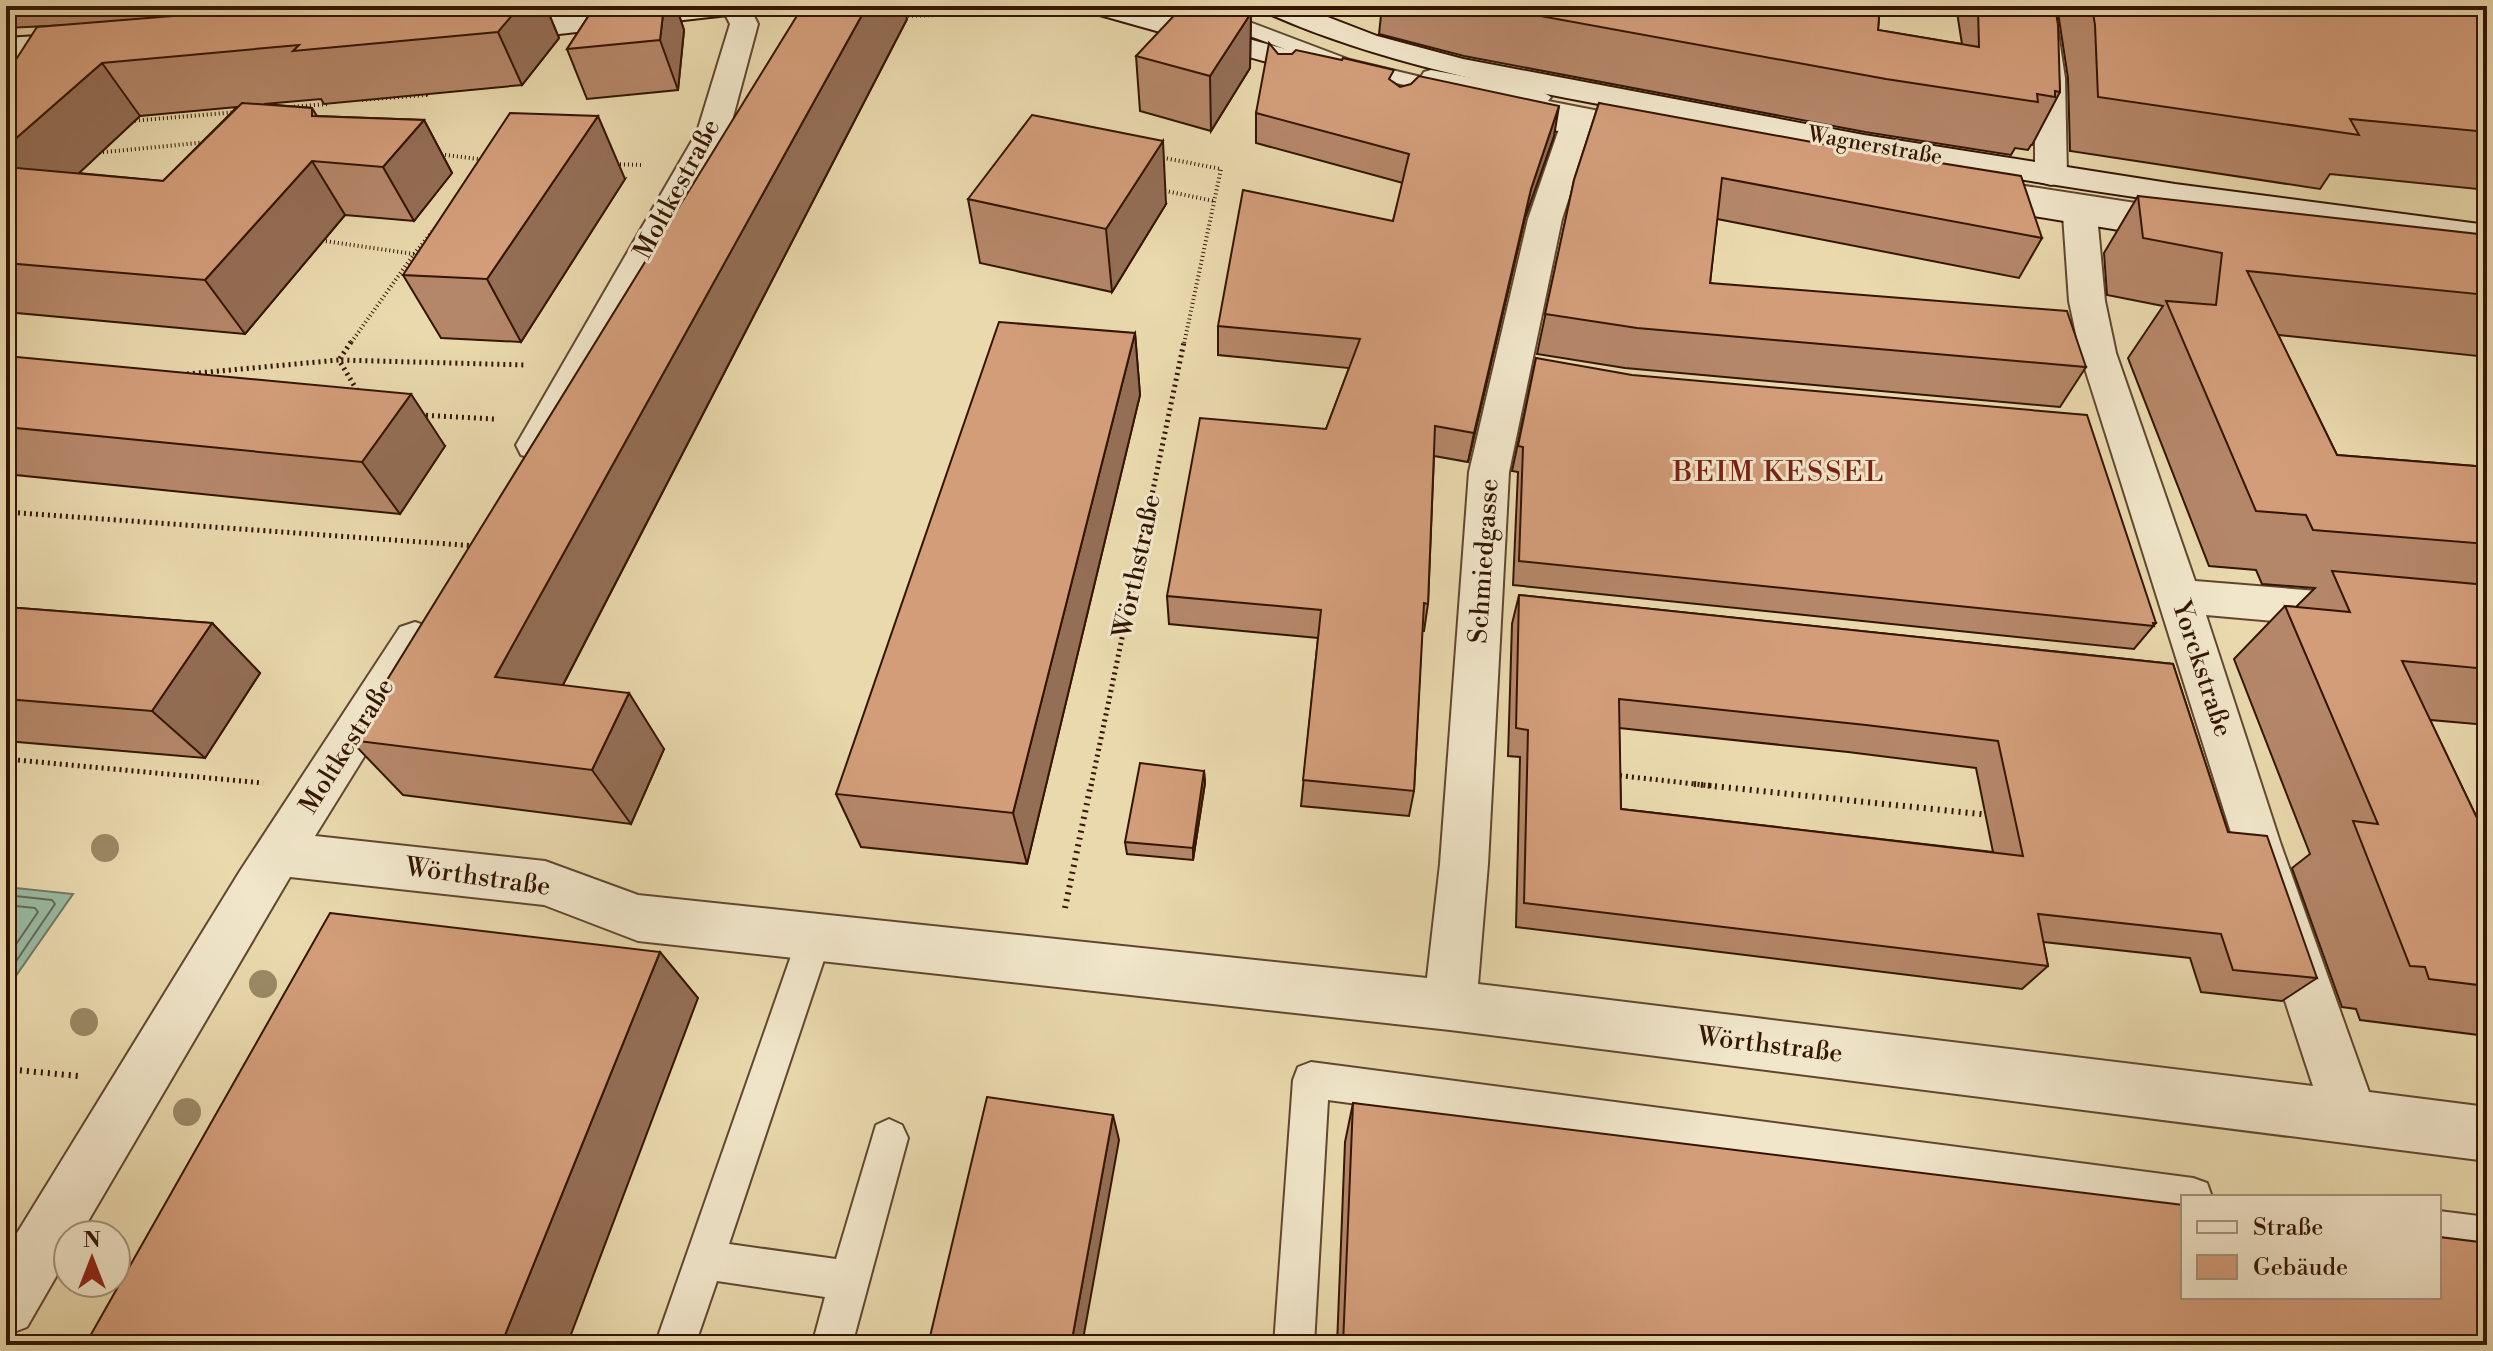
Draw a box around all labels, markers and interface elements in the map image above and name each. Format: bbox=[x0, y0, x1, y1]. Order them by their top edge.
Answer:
street label: Moltkestraße bbox=[627, 114, 727, 264]
street label: Wagnerstraße bbox=[1805, 121, 1945, 171]
district label: BEIM KESSEL bbox=[1672, 455, 1885, 490]
street label: Schmiedgasse bbox=[1462, 478, 1506, 644]
street label: Wörthstraße bbox=[1106, 491, 1168, 642]
street label: Yorckstraße bbox=[2164, 595, 2239, 741]
street label: Moltkestraße bbox=[293, 672, 401, 820]
street label: Wörthstraße bbox=[402, 851, 553, 903]
street label: Wörthstraße bbox=[1695, 1020, 1845, 1070]
legend bbox=[2181, 1195, 2441, 1299]
text: Straße bbox=[2253, 1213, 2323, 1243]
north arrow bbox=[52, 1219, 132, 1299]
text: N bbox=[83, 1227, 101, 1254]
text: Gebäude bbox=[2253, 1253, 2348, 1283]

